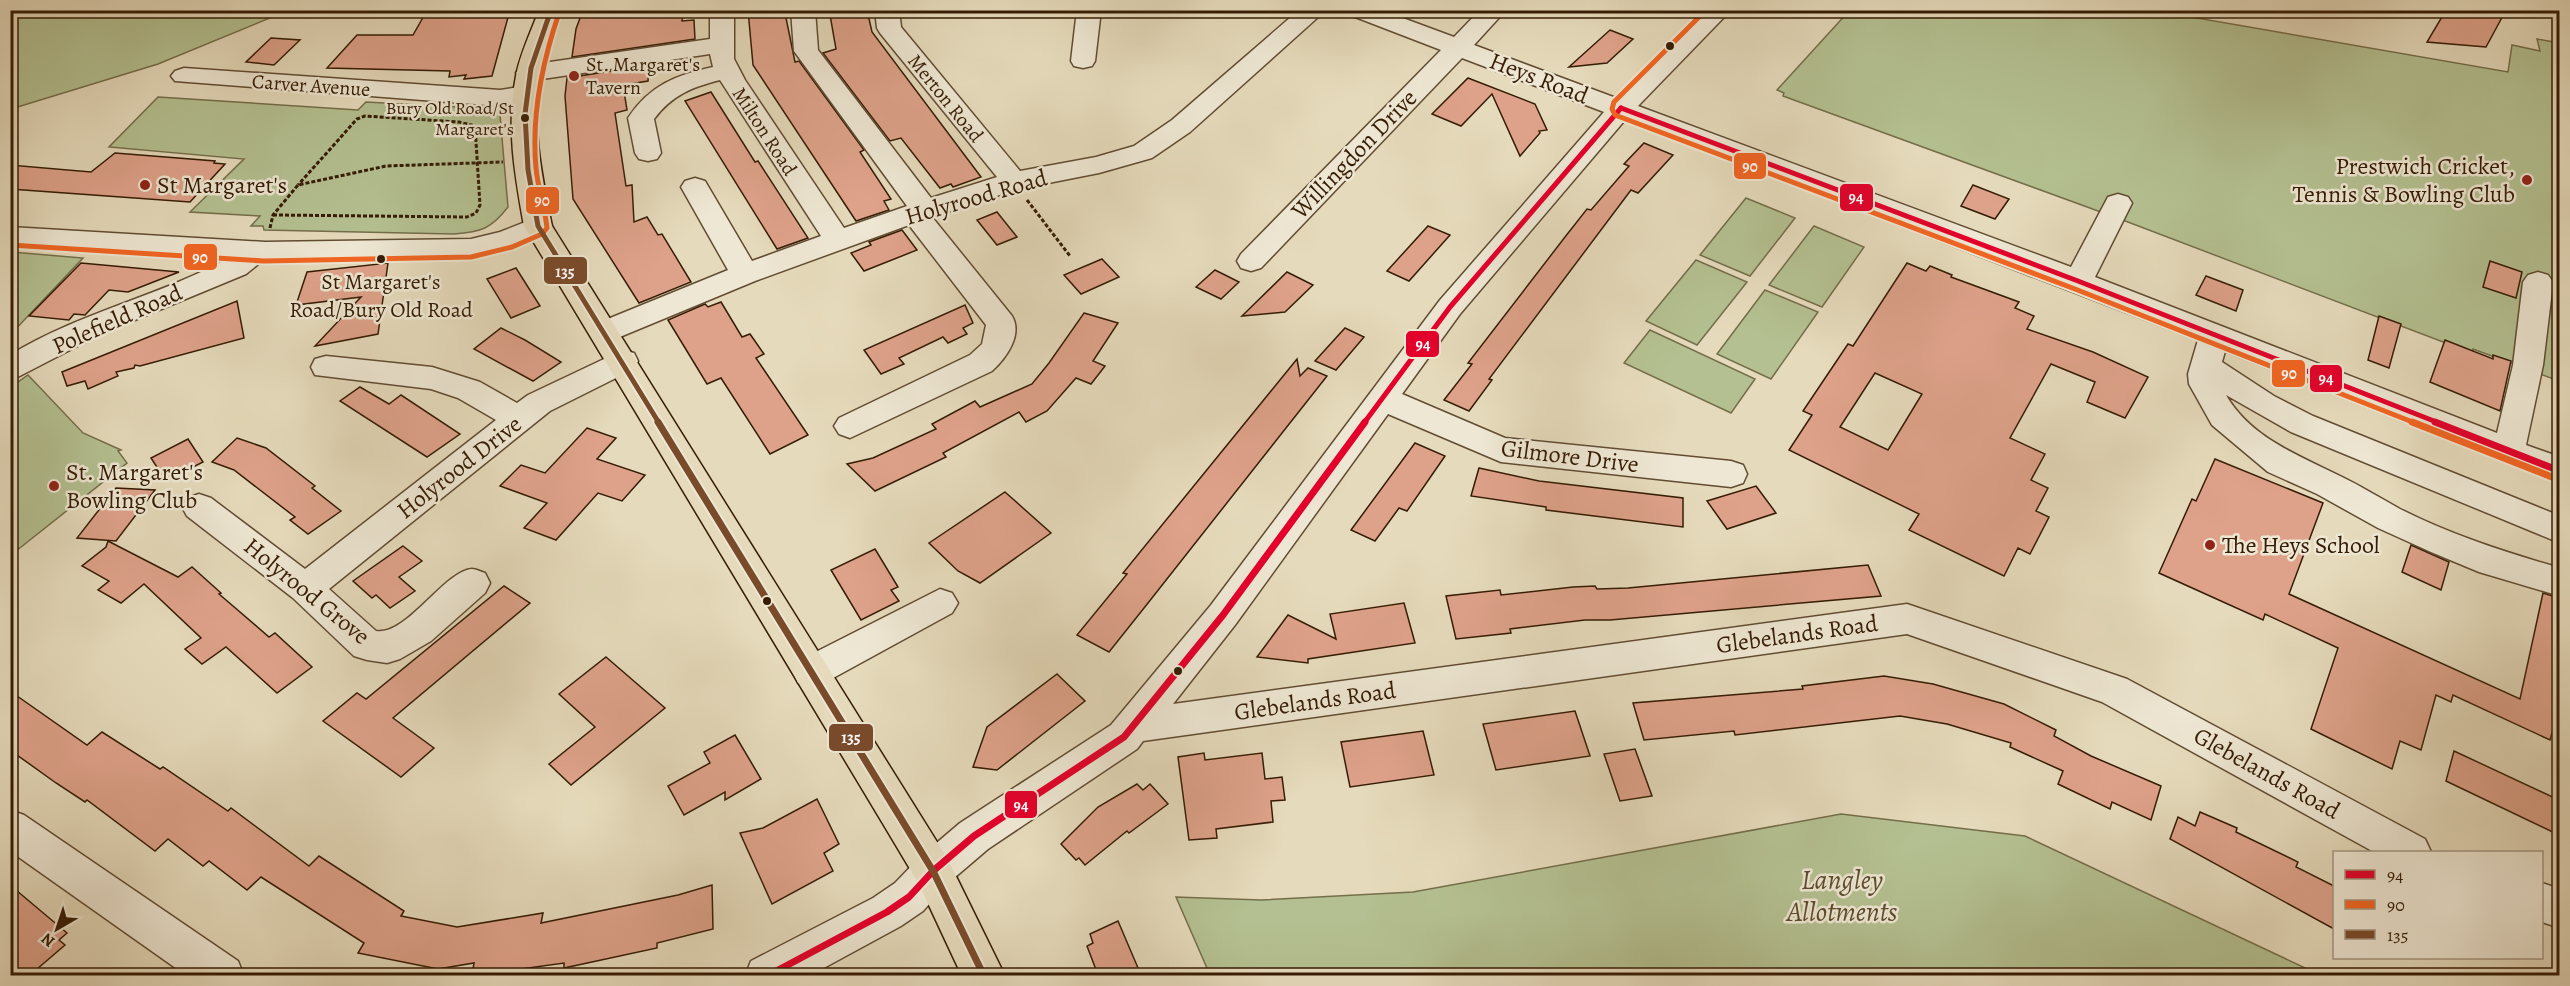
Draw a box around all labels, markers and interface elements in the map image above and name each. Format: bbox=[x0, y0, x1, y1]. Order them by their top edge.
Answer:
unlabelled marker bbox=[1664, 40, 1676, 52]
street label: Heys Road bbox=[1485, 45, 1593, 112]
street label: Merton Road bbox=[902, 49, 990, 148]
place label: St. Margaret's Tavern bbox=[586, 51, 700, 101]
street label: Carver Avenue bbox=[251, 68, 371, 103]
marker: St. Margaret's Tavern bbox=[567, 69, 581, 83]
street label: Milton Road bbox=[726, 82, 803, 181]
street label: Willingdon Drive bbox=[1283, 82, 1424, 226]
place label: Bury Old Road/St Margaret's bbox=[386, 96, 514, 141]
marker: Bury Old Road/St Margaret's bbox=[519, 112, 531, 124]
place label: Prestwich Cricket, Tennis & Bowling Club bbox=[2292, 150, 2515, 210]
line badge: 90 bbox=[1733, 152, 1767, 180]
text: 90 bbox=[1742, 156, 1758, 178]
street label: Holyrood Road bbox=[901, 161, 1051, 233]
place label: St Margaret's bbox=[157, 169, 287, 201]
marker: Prestwich Cricket, Tennis & Bowling Club bbox=[2520, 173, 2534, 187]
marker: St Margaret's bbox=[138, 178, 152, 192]
line badge: 94 bbox=[1839, 183, 1874, 212]
line badge: 90 bbox=[525, 186, 560, 215]
text: 94 bbox=[1849, 187, 1864, 209]
text: 90 bbox=[534, 190, 550, 212]
line badge: 90 bbox=[183, 243, 218, 271]
text: 90 bbox=[192, 247, 208, 269]
marker: St Margaret's Road/Bury Old Road bbox=[375, 253, 387, 265]
line badge: 135 bbox=[543, 256, 588, 285]
text: 135 bbox=[555, 261, 575, 283]
place label: St Margaret's Road/Bury Old Road bbox=[289, 267, 473, 325]
street label: Polefield Road bbox=[47, 276, 187, 362]
line badge: 94 bbox=[1405, 330, 1440, 358]
text: 94 bbox=[1416, 334, 1431, 356]
line badge: 90 bbox=[2271, 359, 2306, 388]
text: 90 bbox=[2281, 363, 2297, 385]
line badge: 94 bbox=[2309, 364, 2343, 393]
text: 94 bbox=[2319, 368, 2334, 390]
street label: Holyrood Drive bbox=[390, 408, 528, 526]
street label: Gilmore Drive bbox=[1499, 432, 1641, 480]
place label: St. Margaret's Bowling Club bbox=[66, 456, 203, 516]
marker: St. Margaret's Bowling Club bbox=[47, 479, 61, 493]
place label: The Heys School bbox=[2222, 529, 2380, 561]
street label: Holyrood Grove bbox=[237, 530, 377, 652]
marker: The Heys School bbox=[2203, 538, 2217, 552]
unlabelled marker bbox=[761, 595, 773, 607]
street label: Glebelands Road bbox=[1714, 607, 1880, 661]
unlabelled marker bbox=[1172, 665, 1184, 677]
street label: Glebelands Road bbox=[1232, 674, 1398, 728]
street label: Glebelands Road bbox=[2188, 720, 2346, 827]
line badge: 135 bbox=[828, 723, 874, 752]
text: 135 bbox=[841, 727, 861, 749]
line badge: 94 bbox=[1004, 790, 1038, 819]
text: 94 bbox=[1014, 795, 1029, 817]
legend bbox=[2333, 851, 2543, 959]
park label: Langley Allotments bbox=[1785, 861, 1898, 931]
text: 94 bbox=[2387, 863, 2403, 887]
text: 90 bbox=[2387, 893, 2405, 917]
north arrow bbox=[27, 899, 87, 959]
text: 135 bbox=[2387, 923, 2408, 947]
text: N bbox=[36, 927, 60, 952]

